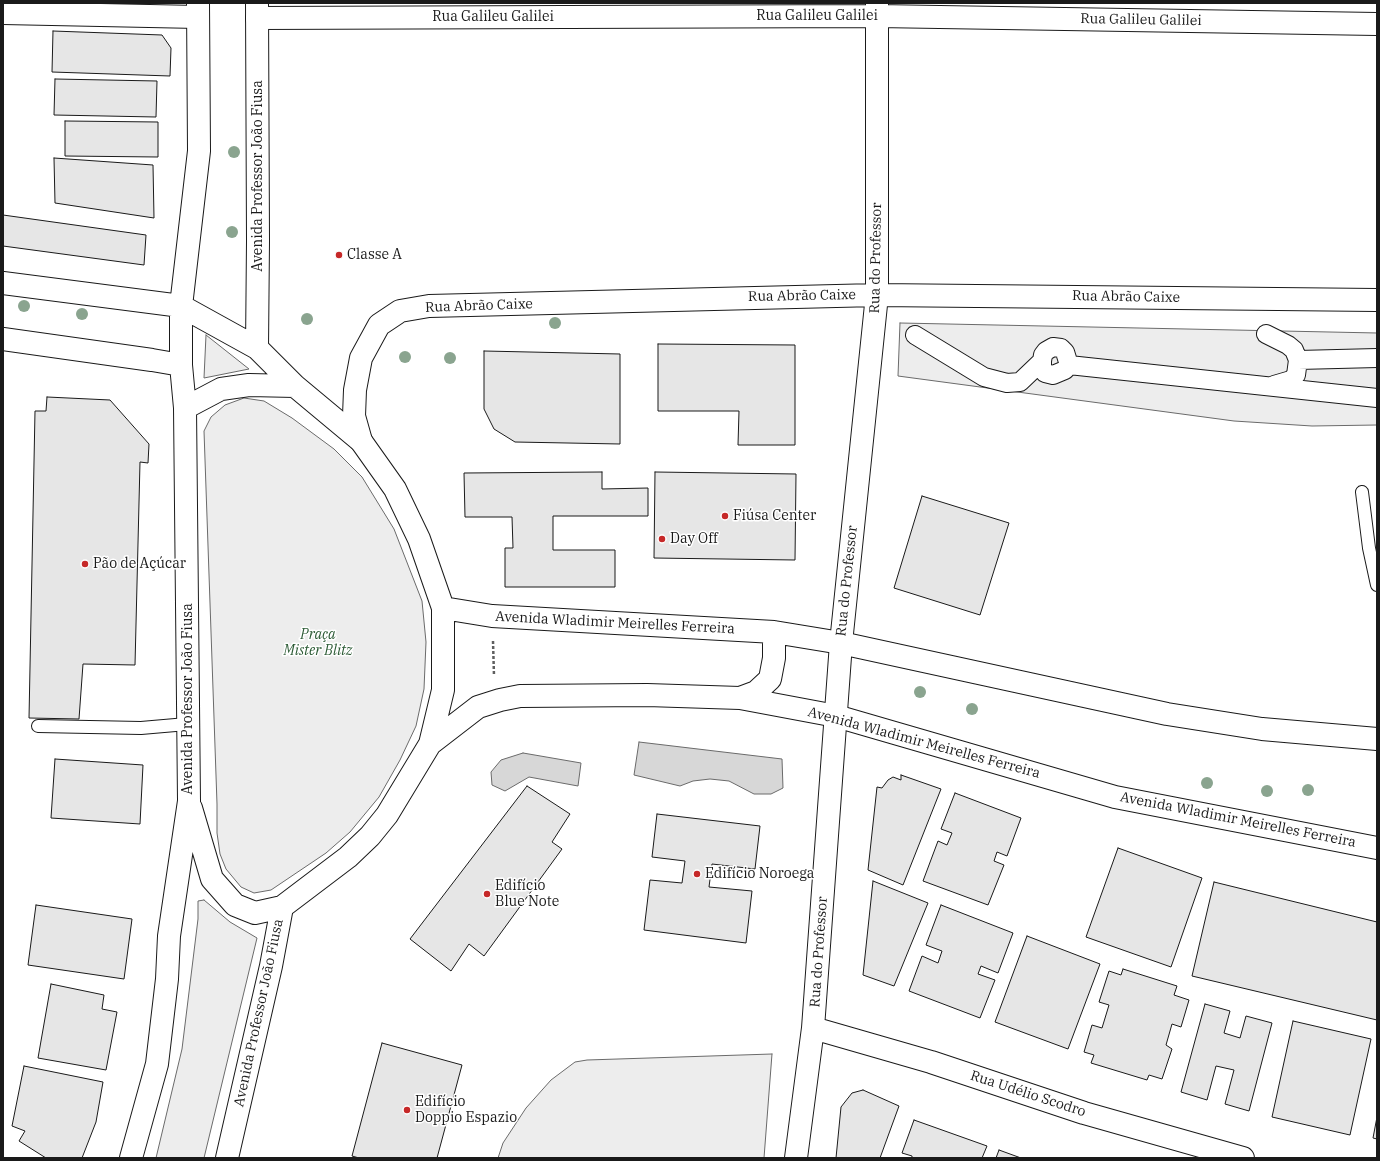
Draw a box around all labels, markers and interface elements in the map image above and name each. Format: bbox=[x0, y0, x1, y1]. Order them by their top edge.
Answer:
street label: Rua Galileu Galilei bbox=[756, 8, 878, 24]
street label: Rua Galileu Galilei bbox=[432, 9, 554, 25]
street label: Rua Galileu Galilei bbox=[1080, 11, 1202, 29]
street label: Avenida Professor João Fiusa bbox=[250, 80, 266, 272]
street label: Rua do Professor bbox=[867, 202, 885, 314]
place label: Classe A bbox=[347, 247, 402, 263]
marker: Classe A bbox=[334, 250, 344, 260]
street label: Rua Abrão Caixe bbox=[748, 287, 856, 305]
street label: Rua Abrão Caixe bbox=[1072, 288, 1180, 306]
street label: Rua Abrão Caixe bbox=[425, 296, 533, 316]
place label: Fiúsa Center bbox=[733, 508, 816, 524]
marker: Fiúsa Center bbox=[720, 511, 730, 521]
street label: Rua do Professor bbox=[833, 525, 861, 637]
place label: Day Off bbox=[670, 531, 718, 547]
marker: Day Off bbox=[657, 534, 667, 544]
place label: Pão de Açúcar bbox=[93, 556, 186, 572]
marker: Pão de Açúcar bbox=[80, 559, 90, 569]
street label: Avenida Professor João Fiusa bbox=[180, 603, 196, 795]
street label: Avenida Wladimir Meirelles Ferreira bbox=[495, 608, 735, 638]
park label: Praça Mister Blitz bbox=[284, 627, 352, 660]
street label: Avenida Wladimir Meirelles Ferreira bbox=[806, 704, 1042, 782]
street label: Avenida Wladimir Meirelles Ferreira bbox=[1119, 789, 1357, 851]
place label: Edifício Noroega bbox=[705, 866, 814, 882]
marker: Edifício Noroega bbox=[692, 869, 702, 879]
place label: Edifício Blue Note bbox=[495, 878, 559, 910]
marker: Edifício Blue Note bbox=[482, 889, 492, 899]
street label: Rua do Professor bbox=[807, 896, 831, 1008]
street label: Avenida Professor João Fiusa bbox=[231, 918, 287, 1108]
street label: Rua Udélio Scodro bbox=[968, 1067, 1088, 1121]
place label: Edifício Doppio Espazio bbox=[415, 1094, 517, 1126]
marker: Edifício Doppio Espazio bbox=[402, 1105, 412, 1115]

